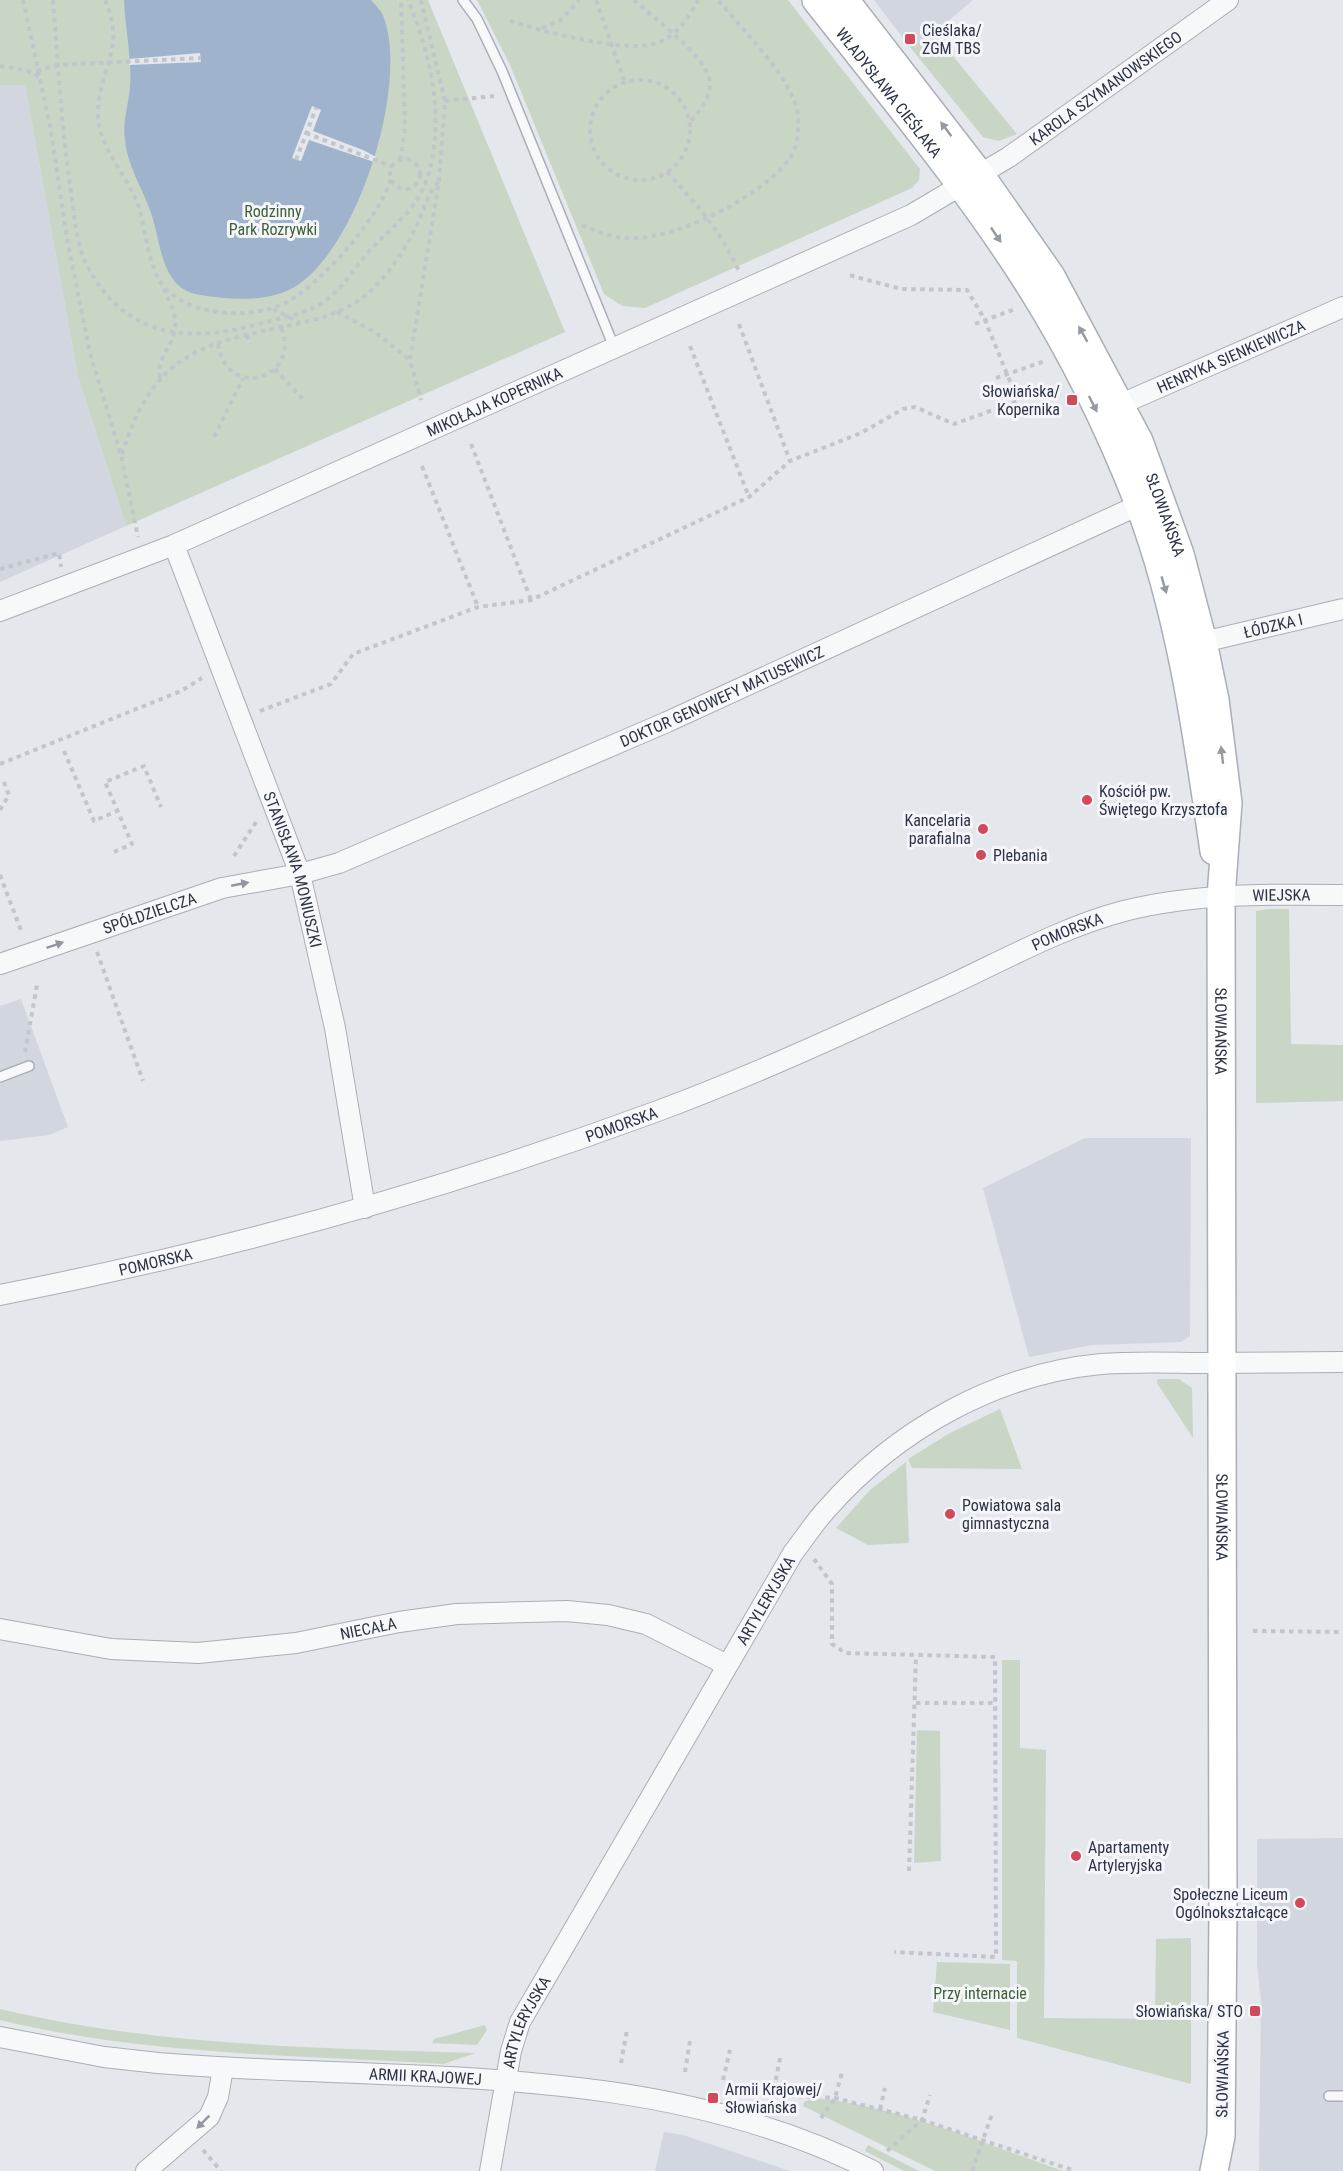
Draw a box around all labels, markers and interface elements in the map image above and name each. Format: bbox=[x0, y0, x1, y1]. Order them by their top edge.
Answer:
place label: Cieślaka/ ZGM TBS bbox=[922, 21, 982, 58]
street label: WŁADYSŁAWA CIEŚLAKA bbox=[832, 24, 946, 162]
street label: KAROLA SZYMANOWSKIEGO bbox=[1026, 27, 1186, 149]
marker: Cieślaka/ ZGM TBS bbox=[903, 32, 917, 46]
one-way arrow bbox=[940, 121, 952, 136]
park label: Rodzinny Park Rozrywki bbox=[229, 202, 317, 239]
one-way arrow bbox=[990, 227, 1001, 243]
street label: HENRYKA SIENKIEWICZA bbox=[1154, 316, 1308, 397]
one-way arrow bbox=[1077, 326, 1088, 342]
street label: MIKOŁAJA KOPERNIKA bbox=[424, 363, 565, 441]
place label: Słowiańska/ Kopernika bbox=[982, 382, 1060, 419]
marker: Słowiańska/ Kopernika bbox=[1065, 393, 1079, 407]
one-way arrow bbox=[1089, 395, 1098, 412]
street label: SŁOWIAŃSKA bbox=[1141, 471, 1189, 559]
one-way arrow bbox=[1160, 576, 1169, 594]
street label: ŁÓDZKA I bbox=[1242, 610, 1305, 642]
street label: DOKTOR GENOWEFY MATUSEWICZ bbox=[617, 642, 827, 751]
one-way arrow bbox=[1217, 745, 1227, 764]
place label: Kościół pw. Świętego Krzysztofa bbox=[1099, 782, 1228, 819]
street label: STANISŁAWA MONIUSZKI bbox=[259, 789, 325, 949]
marker: Kościół pw. Świętego Krzysztofa bbox=[1080, 793, 1094, 807]
place label: Kancelaria parafialna bbox=[904, 811, 971, 848]
marker: Kancelaria parafialna bbox=[976, 822, 990, 836]
place label: Plebania bbox=[993, 846, 1048, 865]
marker: Plebania bbox=[974, 848, 988, 862]
one-way arrow bbox=[231, 880, 250, 889]
street label: WIEJSKA bbox=[1252, 886, 1311, 905]
street label: SPÓŁDZIELCZA bbox=[100, 889, 199, 938]
street label: POMORSKA bbox=[1029, 909, 1105, 955]
one-way arrow bbox=[46, 940, 64, 949]
street label: SŁOWIAŃSKA bbox=[1211, 987, 1230, 1075]
street label: POMORSKA bbox=[583, 1103, 660, 1146]
street label: POMORSKA bbox=[117, 1244, 194, 1280]
street label: SŁOWIAŃSKA bbox=[1212, 1473, 1231, 1561]
place label: Powiatowa sala gimnastyczna bbox=[962, 1496, 1061, 1533]
marker: Powiatowa sala gimnastyczna bbox=[943, 1507, 957, 1521]
street label: ARTYLERYJSKA bbox=[733, 1553, 799, 1648]
street label: NIECAŁA bbox=[338, 1614, 398, 1644]
place label: Apartamenty Artyleryjska bbox=[1088, 1838, 1169, 1875]
marker: Apartamenty Artyleryjska bbox=[1069, 1849, 1083, 1863]
place label: Społeczne Liceum Ogólnokształcące bbox=[1173, 1885, 1288, 1922]
marker: Społeczne Liceum Ogólnokształcące bbox=[1293, 1896, 1307, 1910]
street label: ARTYLERYJSKA bbox=[499, 1973, 555, 2070]
park label: Przy internacie bbox=[933, 1984, 1027, 2003]
place label: Słowiańska/ STO bbox=[1135, 2002, 1243, 2021]
marker: Słowiańska/ STO bbox=[1248, 2004, 1262, 2018]
street label: SŁOWIAŃSKA bbox=[1212, 2030, 1233, 2118]
street label: ARMII KRAJOWEJ bbox=[369, 2064, 483, 2089]
place label: Armii Krajowej/ Słowiańska bbox=[725, 2080, 822, 2117]
marker: Armii Krajowej/ Słowiańska bbox=[706, 2091, 720, 2105]
one-way arrow bbox=[197, 2114, 211, 2128]

